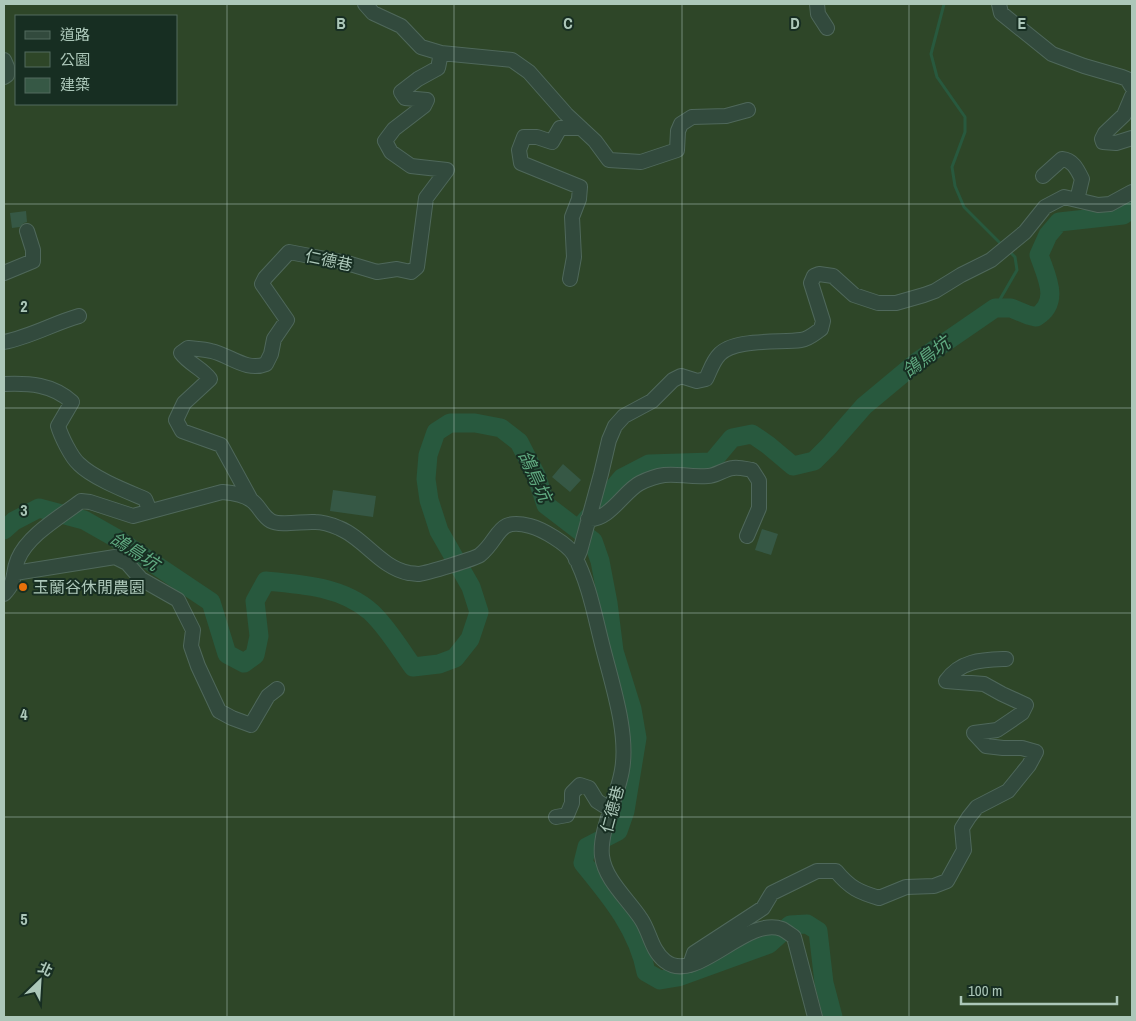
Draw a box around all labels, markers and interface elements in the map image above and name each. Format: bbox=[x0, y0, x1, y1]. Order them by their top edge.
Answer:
text: B bbox=[336, 12, 346, 34]
text: C bbox=[563, 12, 573, 34]
text: D bbox=[790, 12, 800, 34]
text: E bbox=[1018, 12, 1027, 34]
legend bbox=[15, 15, 178, 105]
text: 道路 bbox=[60, 24, 90, 45]
text: 公園 bbox=[60, 49, 90, 70]
text: 建築 bbox=[60, 74, 90, 95]
street label: 仁德巷 bbox=[303, 244, 355, 276]
text: 2 bbox=[20, 295, 28, 317]
water label: 鴿鳥坑 bbox=[897, 329, 957, 383]
water label: 鴿鳥坑 bbox=[512, 446, 559, 508]
text: 3 bbox=[20, 499, 28, 521]
water label: 鴿鳥坑 bbox=[106, 526, 167, 578]
place label: 玉蘭谷休閒農園 bbox=[33, 576, 145, 598]
marker: 玉蘭谷休閒農園 bbox=[17, 581, 29, 593]
text: 4 bbox=[20, 703, 28, 725]
street label: 仁德巷 bbox=[595, 783, 629, 835]
text: 5 bbox=[20, 908, 28, 930]
north arrow bbox=[15, 956, 65, 1006]
text: 北 bbox=[35, 958, 56, 980]
scale bar bbox=[961, 974, 1117, 1006]
text: 100 m bbox=[968, 980, 1002, 1001]

